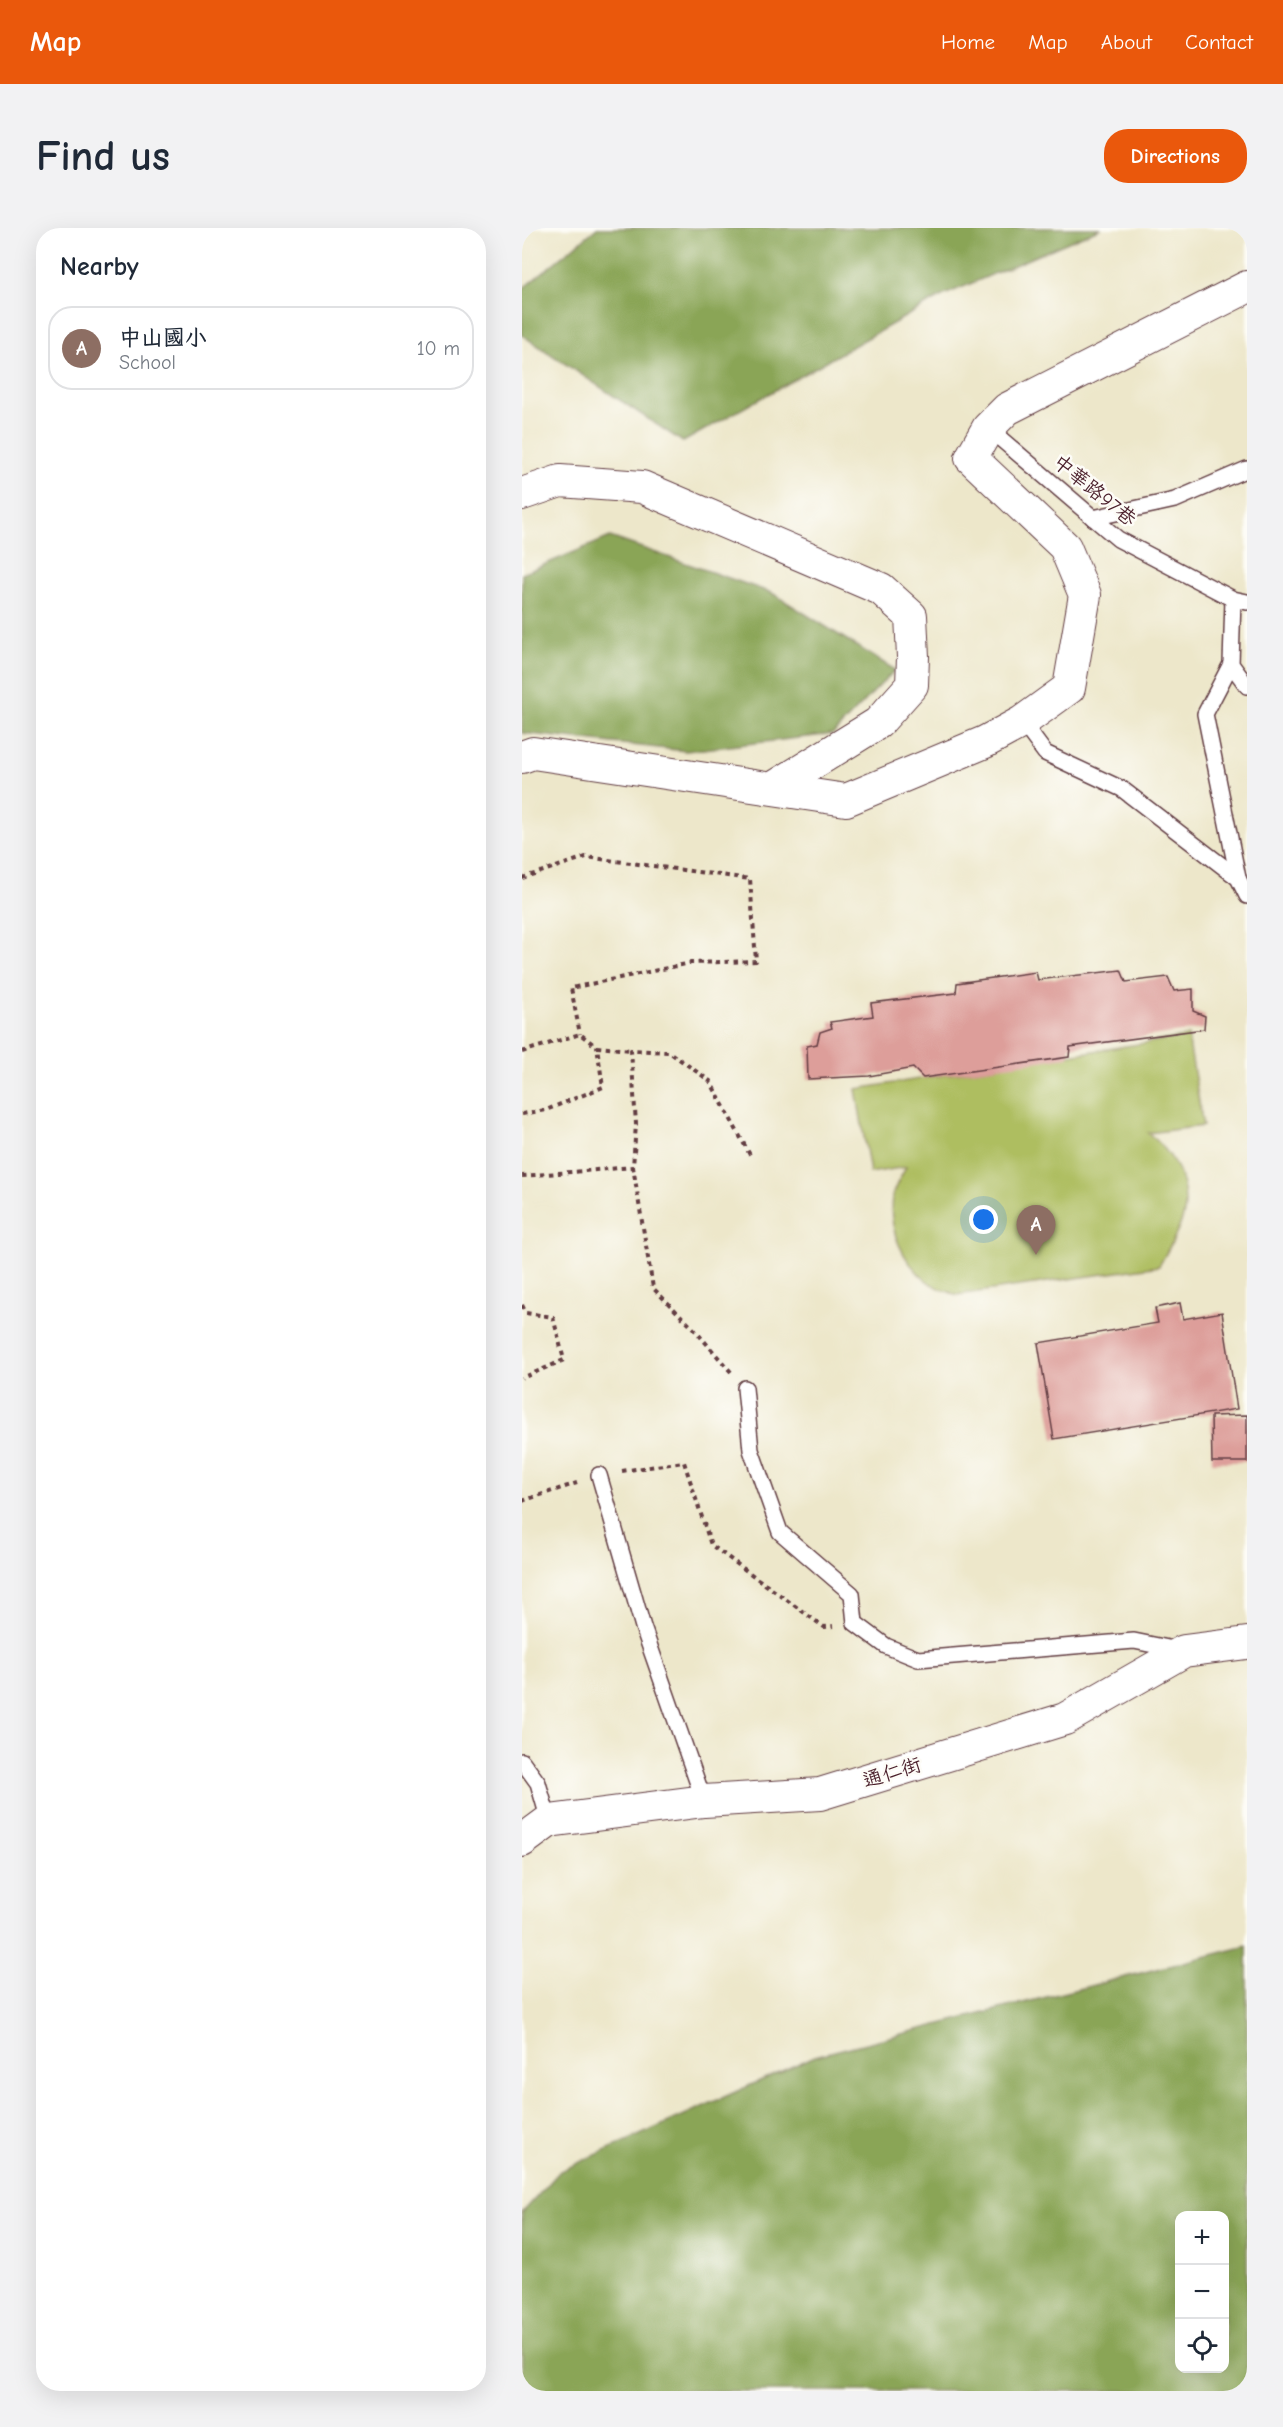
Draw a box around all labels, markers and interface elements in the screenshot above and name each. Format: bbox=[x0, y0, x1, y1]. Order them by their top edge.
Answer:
text: Map bbox=[30, 26, 81, 58]
text: Home bbox=[941, 30, 995, 54]
text: Map bbox=[1028, 30, 1068, 54]
text: About bbox=[1101, 30, 1152, 54]
text: Contact bbox=[1185, 30, 1253, 54]
button: Directions bbox=[1104, 129, 1247, 183]
text: Find us bbox=[36, 132, 170, 181]
text: Nearby bbox=[60, 252, 139, 282]
text: 中山國小 bbox=[119, 325, 207, 351]
text: A bbox=[76, 337, 87, 360]
text: 10 m bbox=[417, 337, 460, 360]
text: School bbox=[119, 351, 176, 374]
street label: 中華路97巷 bbox=[1049, 450, 1142, 531]
your location bbox=[969, 1205, 998, 1234]
pin: A bbox=[1016, 1206, 1056, 1255]
street label: 通仁街 bbox=[860, 1753, 924, 1792]
map controls bbox=[1175, 2211, 1229, 2373]
button: + bbox=[1175, 2211, 1229, 2265]
button: − bbox=[1175, 2265, 1229, 2319]
button: locate bbox=[1175, 2319, 1229, 2373]

